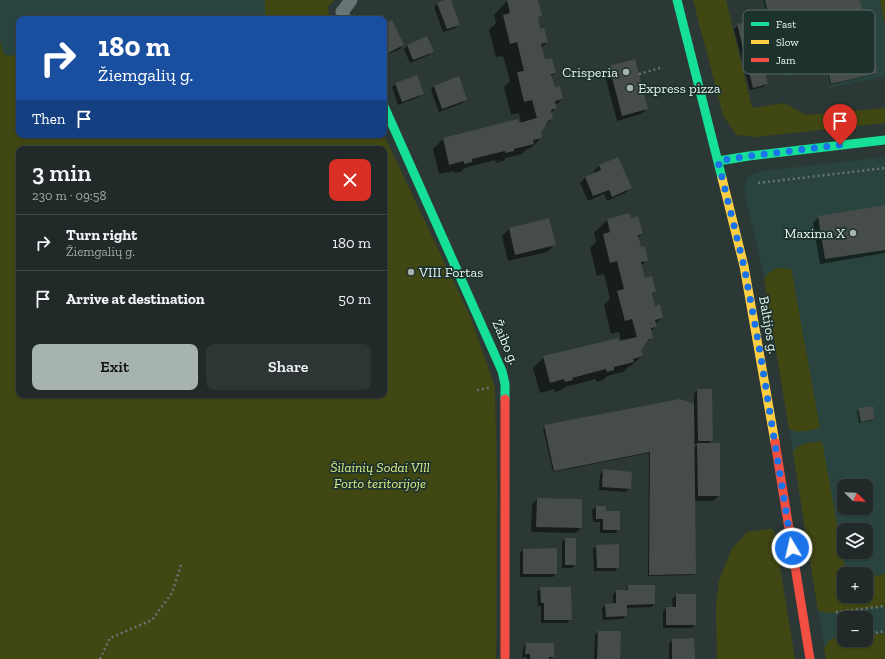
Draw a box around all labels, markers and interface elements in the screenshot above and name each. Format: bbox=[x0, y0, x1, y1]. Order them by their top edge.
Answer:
legend bbox=[743, 10, 875, 74]
text: Fast bbox=[776, 18, 797, 31]
text: 180 m bbox=[98, 30, 170, 63]
icon: right bbox=[32, 32, 84, 84]
text: Slow bbox=[776, 36, 799, 49]
text: Jam bbox=[776, 54, 796, 67]
text: Žiemgalių g. bbox=[98, 64, 193, 86]
place label: Crisperia bbox=[562, 64, 618, 81]
marker: Crisperia bbox=[621, 67, 631, 77]
place label: Express pizza bbox=[638, 80, 721, 97]
marker: Express pizza bbox=[625, 83, 635, 93]
pin bbox=[823, 104, 857, 145]
icon: arrive bbox=[73, 108, 95, 130]
text: Then bbox=[32, 110, 65, 128]
icon: arrive bbox=[829, 110, 851, 132]
text: 3 min bbox=[32, 158, 91, 187]
button: close bbox=[329, 159, 371, 201]
text: 230 m · 09:58 bbox=[32, 188, 106, 203]
place label: Maxima X bbox=[784, 225, 845, 242]
text: Turn right bbox=[66, 226, 137, 244]
marker: Maxima X bbox=[848, 228, 858, 238]
icon: right bbox=[32, 232, 54, 254]
text: 180 m bbox=[332, 234, 371, 252]
text: Žiemgalių g. bbox=[66, 244, 135, 259]
place label: VIII Fortas bbox=[418, 264, 483, 281]
marker: VIII Fortas bbox=[406, 267, 416, 277]
icon: arrive bbox=[32, 288, 54, 310]
text: Arrive at destination bbox=[66, 290, 205, 308]
text: 50 m bbox=[338, 290, 371, 308]
street label: Baltijos g. bbox=[755, 295, 782, 355]
street label: Žaibo g. bbox=[489, 317, 523, 367]
button: Exit bbox=[32, 344, 198, 390]
button: Share bbox=[206, 344, 371, 390]
park label: Šilainių Sodai Vlll Forto teritorijoje bbox=[330, 459, 430, 492]
north arrow bbox=[837, 479, 873, 515]
map controls bbox=[837, 479, 873, 647]
button: layers bbox=[837, 523, 873, 559]
position arrow bbox=[771, 527, 813, 569]
button: + bbox=[837, 567, 873, 603]
button: − bbox=[837, 611, 873, 647]

